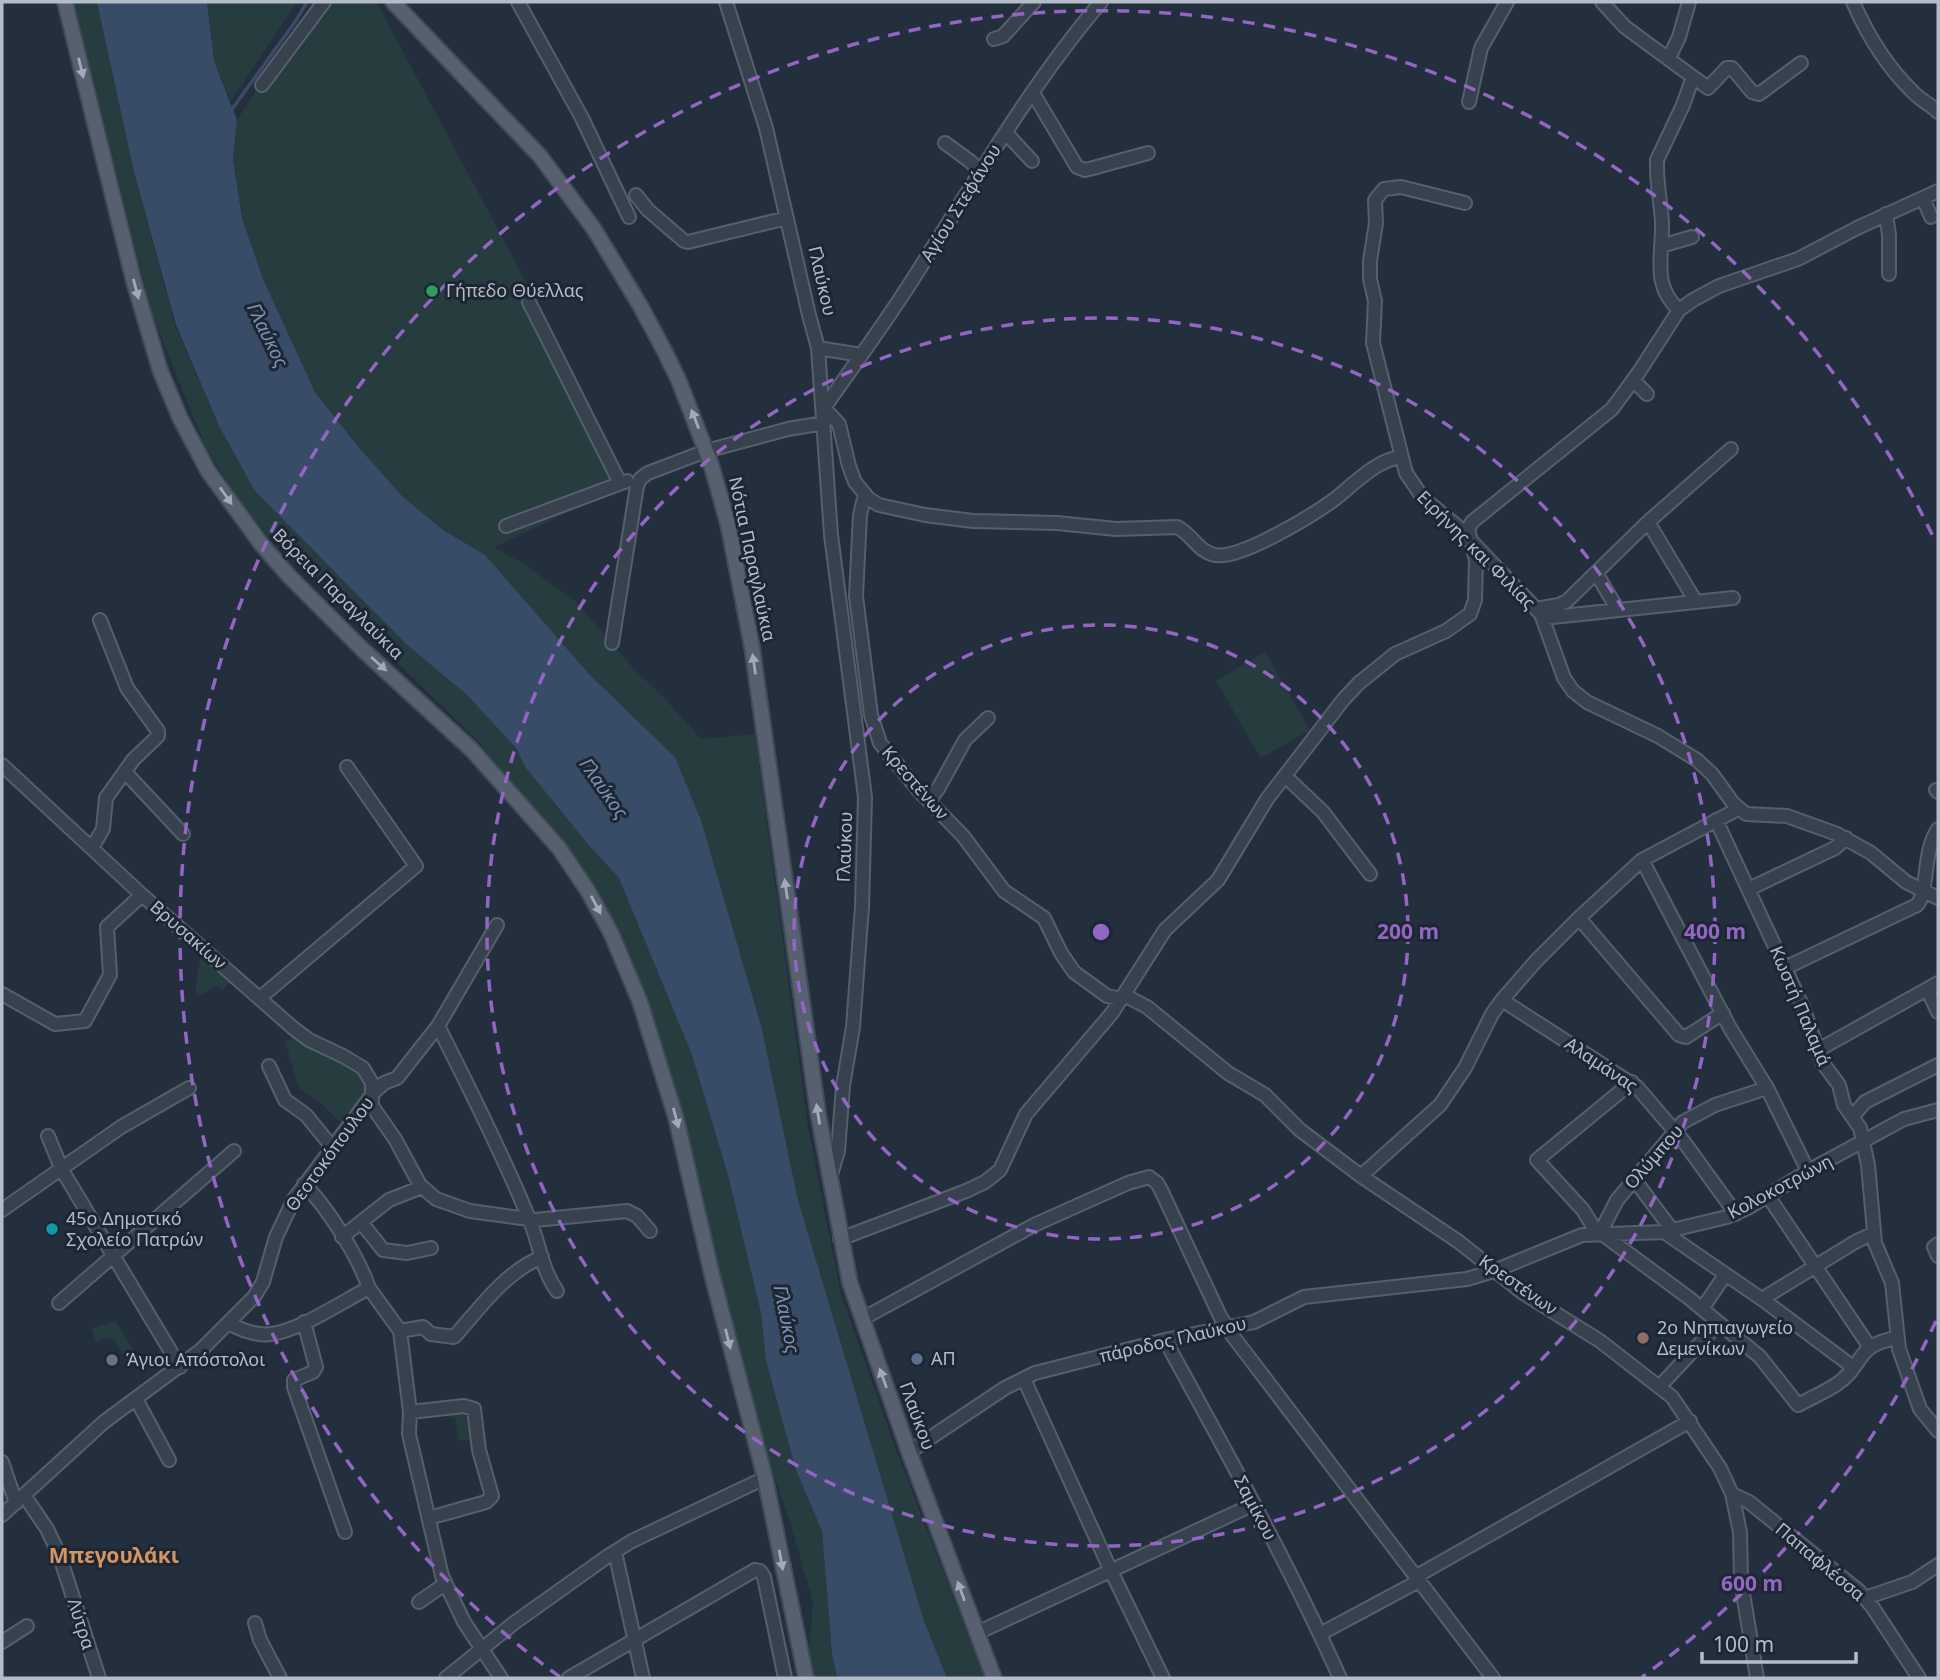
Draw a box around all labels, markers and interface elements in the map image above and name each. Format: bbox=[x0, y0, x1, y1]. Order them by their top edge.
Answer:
one-way arrow bbox=[76, 57, 87, 79]
street label: Αγίου Στεφάνου bbox=[914, 139, 1006, 266]
street label: Γλαύκου bbox=[803, 244, 843, 318]
one-way arrow bbox=[131, 278, 142, 300]
place label: Γήπεδο Θύελλας bbox=[446, 278, 584, 302]
marker: Γήπεδο Θύελλας bbox=[424, 283, 440, 299]
water label: Γλαύκος bbox=[241, 298, 295, 372]
one-way arrow bbox=[689, 409, 700, 430]
street label: Νότια Παραγλαύκια bbox=[724, 474, 782, 643]
street label: Ειρήνης και Φιλίας bbox=[1412, 485, 1541, 614]
one-way arrow bbox=[219, 487, 233, 505]
street label: Βόρεια Παραγλαύκια bbox=[268, 523, 409, 664]
one-way arrow bbox=[749, 652, 760, 674]
one-way arrow bbox=[370, 656, 388, 672]
street label: Κρεστένων bbox=[877, 740, 955, 824]
water label: Γλαύκος bbox=[574, 752, 634, 824]
street label: Γλαύκου bbox=[831, 811, 857, 883]
one-way arrow bbox=[780, 878, 791, 900]
street label: Βρυσακίων bbox=[145, 894, 232, 974]
one-way arrow bbox=[590, 896, 602, 915]
text: 200 m bbox=[1377, 917, 1439, 945]
text: 400 m bbox=[1684, 917, 1746, 945]
centre of rings bbox=[1089, 920, 1113, 944]
street label: Κωστή Παλαμά bbox=[1765, 942, 1837, 1069]
street label: Αλαμάνας bbox=[1560, 1031, 1643, 1097]
street label: Θεοτοκόπουλου bbox=[279, 1091, 379, 1216]
one-way arrow bbox=[813, 1103, 824, 1125]
one-way arrow bbox=[671, 1108, 681, 1129]
street label: Ολύμπου bbox=[1618, 1119, 1688, 1194]
street label: Κολοκοτρώνη bbox=[1723, 1148, 1836, 1224]
place label: 45ο Δημοτικό Σχολείο Πατρών bbox=[66, 1206, 203, 1251]
marker: 45ο Δημοτικό Σχολείο Πατρών bbox=[44, 1221, 60, 1237]
street label: Κρεστένων bbox=[1475, 1248, 1563, 1320]
water label: Γλαύκος bbox=[768, 1283, 806, 1355]
street label: πάροδος Γλαύκου bbox=[1097, 1310, 1249, 1368]
place label: 2ο Νηπιαγωγείο Δεμενίκων bbox=[1657, 1315, 1793, 1360]
one-way arrow bbox=[723, 1328, 734, 1350]
marker: 2ο Νηπιαγωγείο Δεμενίκων bbox=[1635, 1330, 1651, 1346]
place label: ΑΠ bbox=[931, 1346, 956, 1370]
place label: Άγιοι Απόστολοι bbox=[126, 1347, 265, 1371]
marker: ΑΠ bbox=[909, 1351, 925, 1367]
marker: Άγιοι Απόστολοι bbox=[104, 1352, 120, 1368]
one-way arrow bbox=[877, 1367, 888, 1388]
street label: Γλαύκου bbox=[895, 1378, 941, 1453]
street label: Σαμίκου bbox=[1229, 1471, 1283, 1544]
street label: Παπαφλέσσα bbox=[1771, 1517, 1870, 1606]
district label: Μπεγουλάκι bbox=[49, 1541, 179, 1569]
one-way arrow bbox=[776, 1549, 787, 1571]
text: 600 m bbox=[1721, 1569, 1783, 1597]
one-way arrow bbox=[956, 1581, 967, 1602]
street label: Λύτρα bbox=[63, 1595, 101, 1652]
scale bar bbox=[1702, 1620, 1856, 1664]
text: 100 m bbox=[1713, 1630, 1774, 1658]

